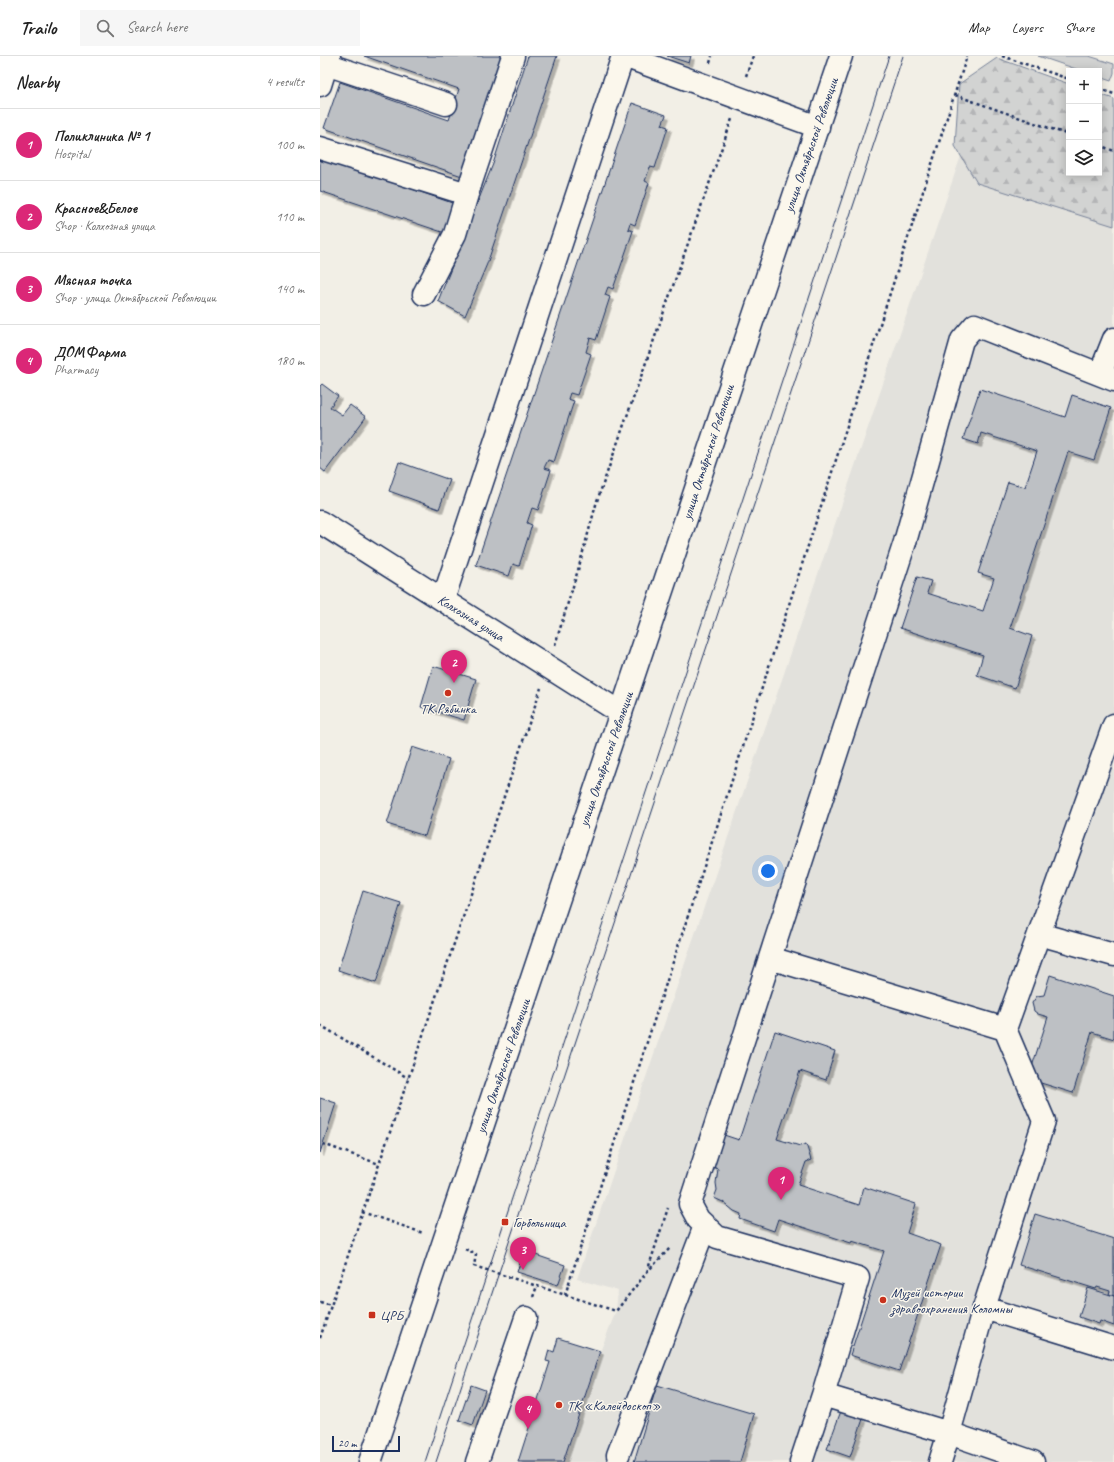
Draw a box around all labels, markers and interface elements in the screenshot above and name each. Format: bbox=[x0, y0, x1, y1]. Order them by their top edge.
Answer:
search box bbox=[80, 10, 360, 46]
text: Trailo bbox=[20, 16, 56, 40]
icon: search bbox=[94, 17, 116, 39]
text: Search here bbox=[126, 18, 188, 37]
text: Map bbox=[968, 19, 990, 36]
text: Layers bbox=[1012, 19, 1043, 36]
text: Share bbox=[1065, 19, 1094, 36]
map controls bbox=[1066, 68, 1102, 176]
button: + bbox=[1066, 68, 1102, 104]
text: Nearby bbox=[16, 72, 59, 93]
text: 4 results bbox=[266, 74, 304, 90]
street label: улица Октябрьской Революции bbox=[780, 75, 842, 215]
button: − bbox=[1066, 104, 1102, 140]
text: Поликлиника № 1 bbox=[54, 127, 150, 146]
text: 1 bbox=[26, 137, 32, 153]
text: 100 m bbox=[276, 137, 304, 153]
button: layers bbox=[1066, 140, 1102, 176]
text: Hospital bbox=[54, 146, 90, 162]
text: Красное&Белое bbox=[54, 199, 137, 218]
text: 2 bbox=[26, 209, 32, 225]
text: 110 m bbox=[276, 209, 304, 225]
text: Shop · Колхозная улица bbox=[54, 218, 155, 234]
text: Мясная точка bbox=[54, 271, 131, 290]
text: 3 bbox=[26, 281, 32, 297]
text: 140 m bbox=[276, 281, 304, 297]
text: Shop · улица Октябрьской Революции bbox=[54, 290, 216, 306]
text: ДОМФарма bbox=[54, 343, 126, 362]
text: 4 bbox=[26, 353, 32, 369]
text: 180 m bbox=[276, 353, 304, 369]
text: Pharmacy bbox=[54, 362, 98, 378]
street label: улица Октябрьской Революции bbox=[678, 381, 738, 523]
street label: Колхозная улица bbox=[435, 591, 508, 646]
pin: 2 bbox=[441, 650, 467, 683]
marker: ТК Рябинка bbox=[443, 688, 453, 698]
street label: улица Октябрьской Революции bbox=[575, 689, 637, 829]
place label: ТК Рябинка bbox=[420, 700, 477, 717]
your location bbox=[758, 861, 778, 881]
street label: улица Октябрьской Революции bbox=[472, 996, 534, 1136]
pin: 1 bbox=[768, 1167, 794, 1200]
place label: Горбольница bbox=[513, 1214, 567, 1231]
marker: Горбольница bbox=[500, 1217, 510, 1227]
pin: 3 bbox=[510, 1237, 536, 1270]
place label: Музей истории здравоохранения Коломны bbox=[889, 1284, 1013, 1317]
marker: Музей истории здравоохранения Коломны bbox=[878, 1295, 888, 1305]
place label: ЦРБ bbox=[380, 1307, 405, 1324]
marker: ЦРБ bbox=[367, 1310, 377, 1320]
pin: 4 bbox=[515, 1396, 541, 1429]
place label: ТК «Калейдоскоп» bbox=[567, 1397, 661, 1414]
marker: ТК «Калейдоскоп» bbox=[554, 1400, 564, 1410]
scale bar bbox=[332, 1434, 400, 1453]
text: 20 m bbox=[338, 1436, 357, 1450]

